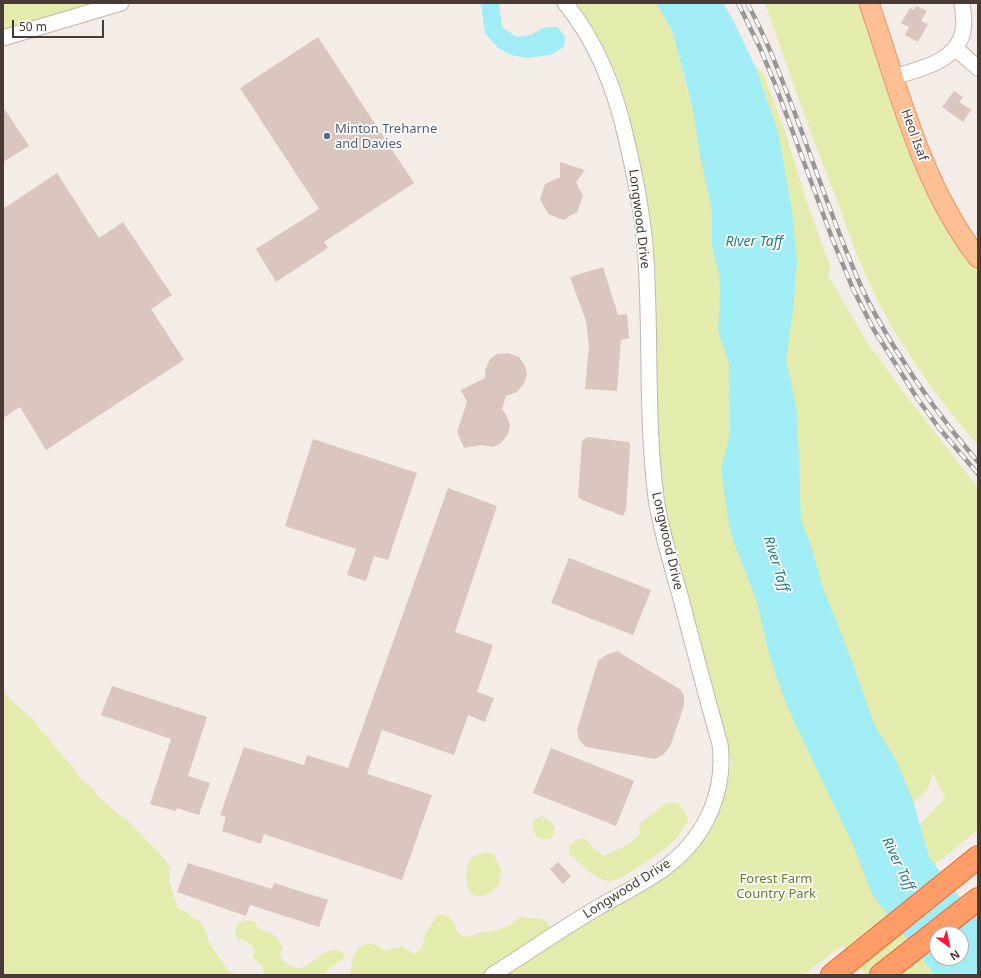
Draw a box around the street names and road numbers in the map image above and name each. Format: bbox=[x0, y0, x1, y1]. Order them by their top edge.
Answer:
street label: Heol Isaf bbox=[897, 107, 931, 163]
street label: Longwood Drive bbox=[625, 168, 653, 270]
street label: Longwood Drive bbox=[648, 490, 686, 592]
street label: Longwood Drive bbox=[580, 856, 674, 922]

